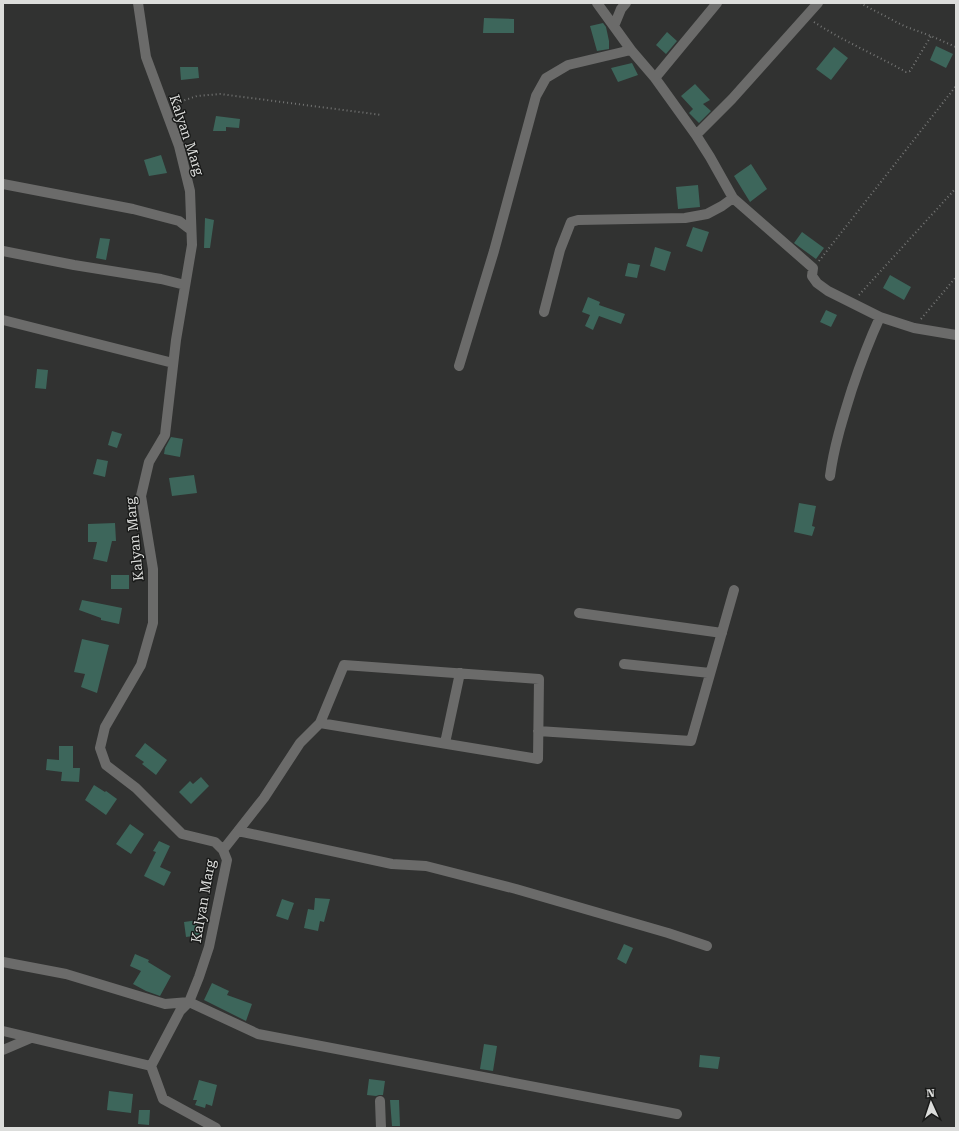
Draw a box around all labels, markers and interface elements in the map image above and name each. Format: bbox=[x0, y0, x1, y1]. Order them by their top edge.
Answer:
street label: Kalyan Marg bbox=[166, 92, 208, 178]
street label: Kalyan Marg bbox=[122, 496, 146, 582]
street label: Kalyan Marg bbox=[188, 858, 218, 944]
north arrow bbox=[911, 1083, 951, 1123]
text: N bbox=[926, 1087, 936, 1100]

